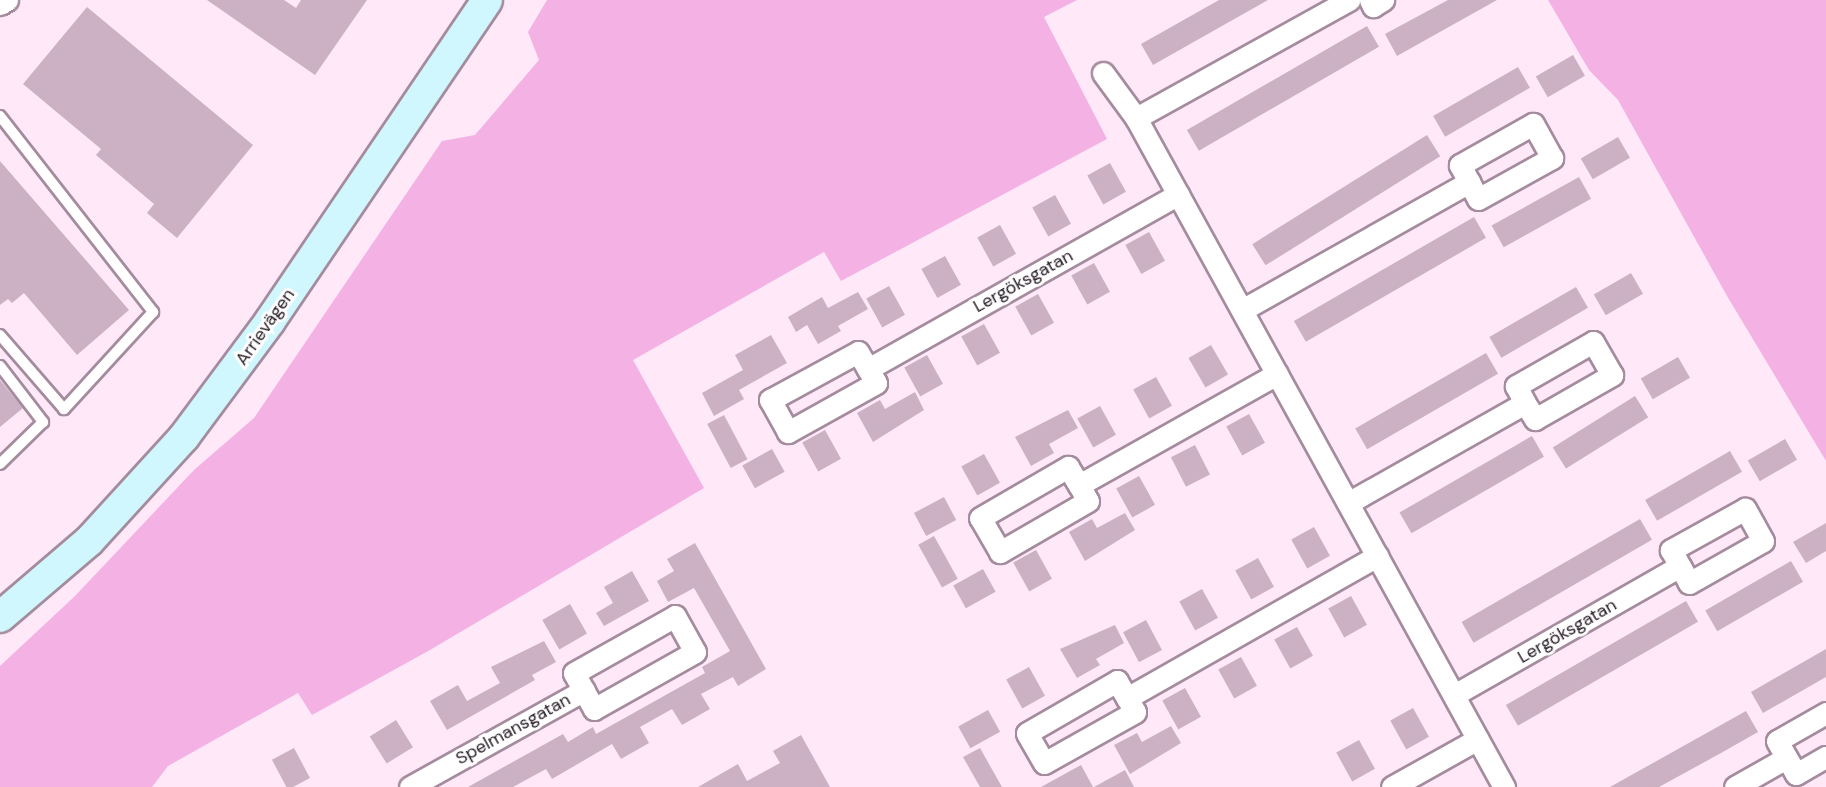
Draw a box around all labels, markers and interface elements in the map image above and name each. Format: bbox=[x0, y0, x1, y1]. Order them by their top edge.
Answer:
street label: Lergöksgatan bbox=[969, 245, 1077, 317]
street label: Arrievägen bbox=[231, 285, 299, 369]
street label: Lergöksgatan bbox=[1514, 594, 1620, 668]
street label: Spelmansgatan bbox=[452, 689, 574, 769]

